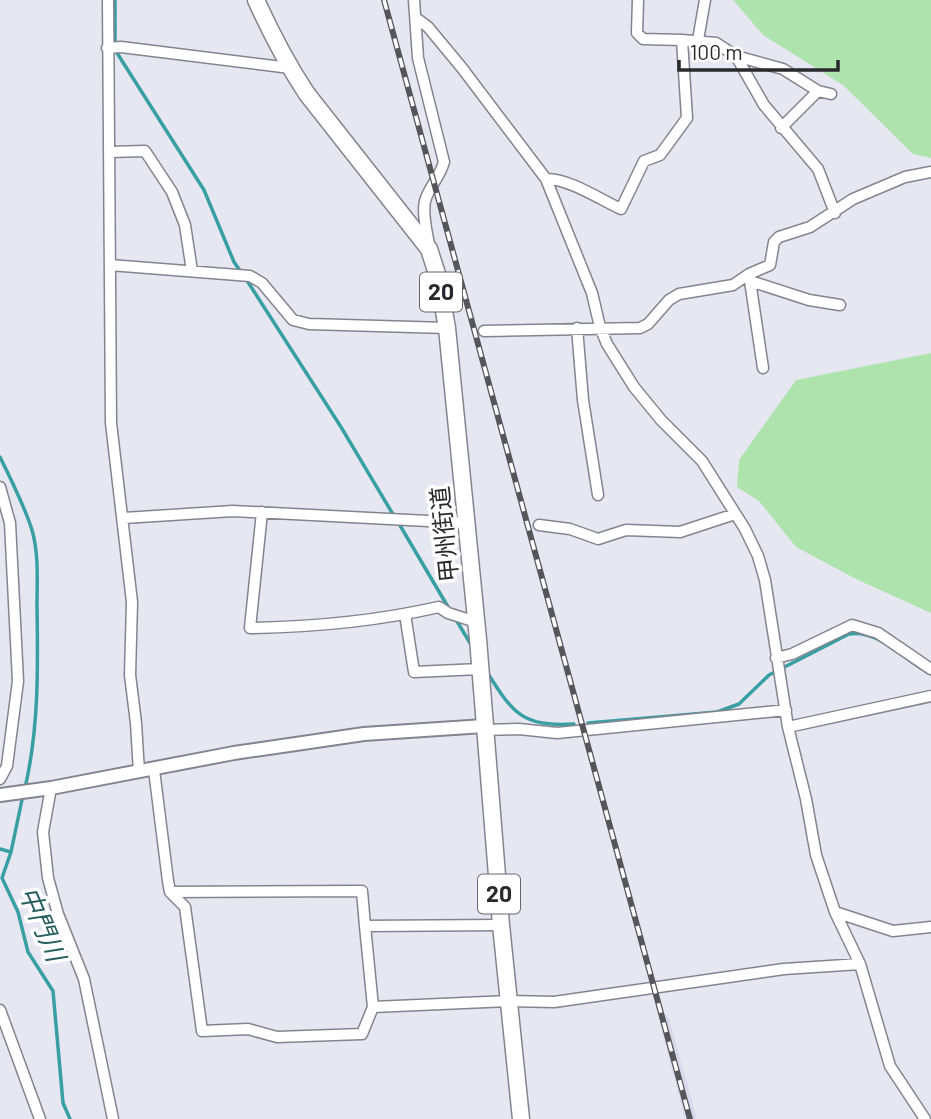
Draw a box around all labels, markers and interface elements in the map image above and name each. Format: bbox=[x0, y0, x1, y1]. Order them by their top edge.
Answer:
scale bar bbox=[679, 28, 838, 72]
text: 100 m bbox=[690, 39, 743, 64]
road number: 20 bbox=[420, 272, 462, 312]
street label: 甲州街道 bbox=[424, 485, 463, 583]
road number: 20 bbox=[478, 874, 520, 914]
water label: 中門川 bbox=[14, 881, 74, 968]

